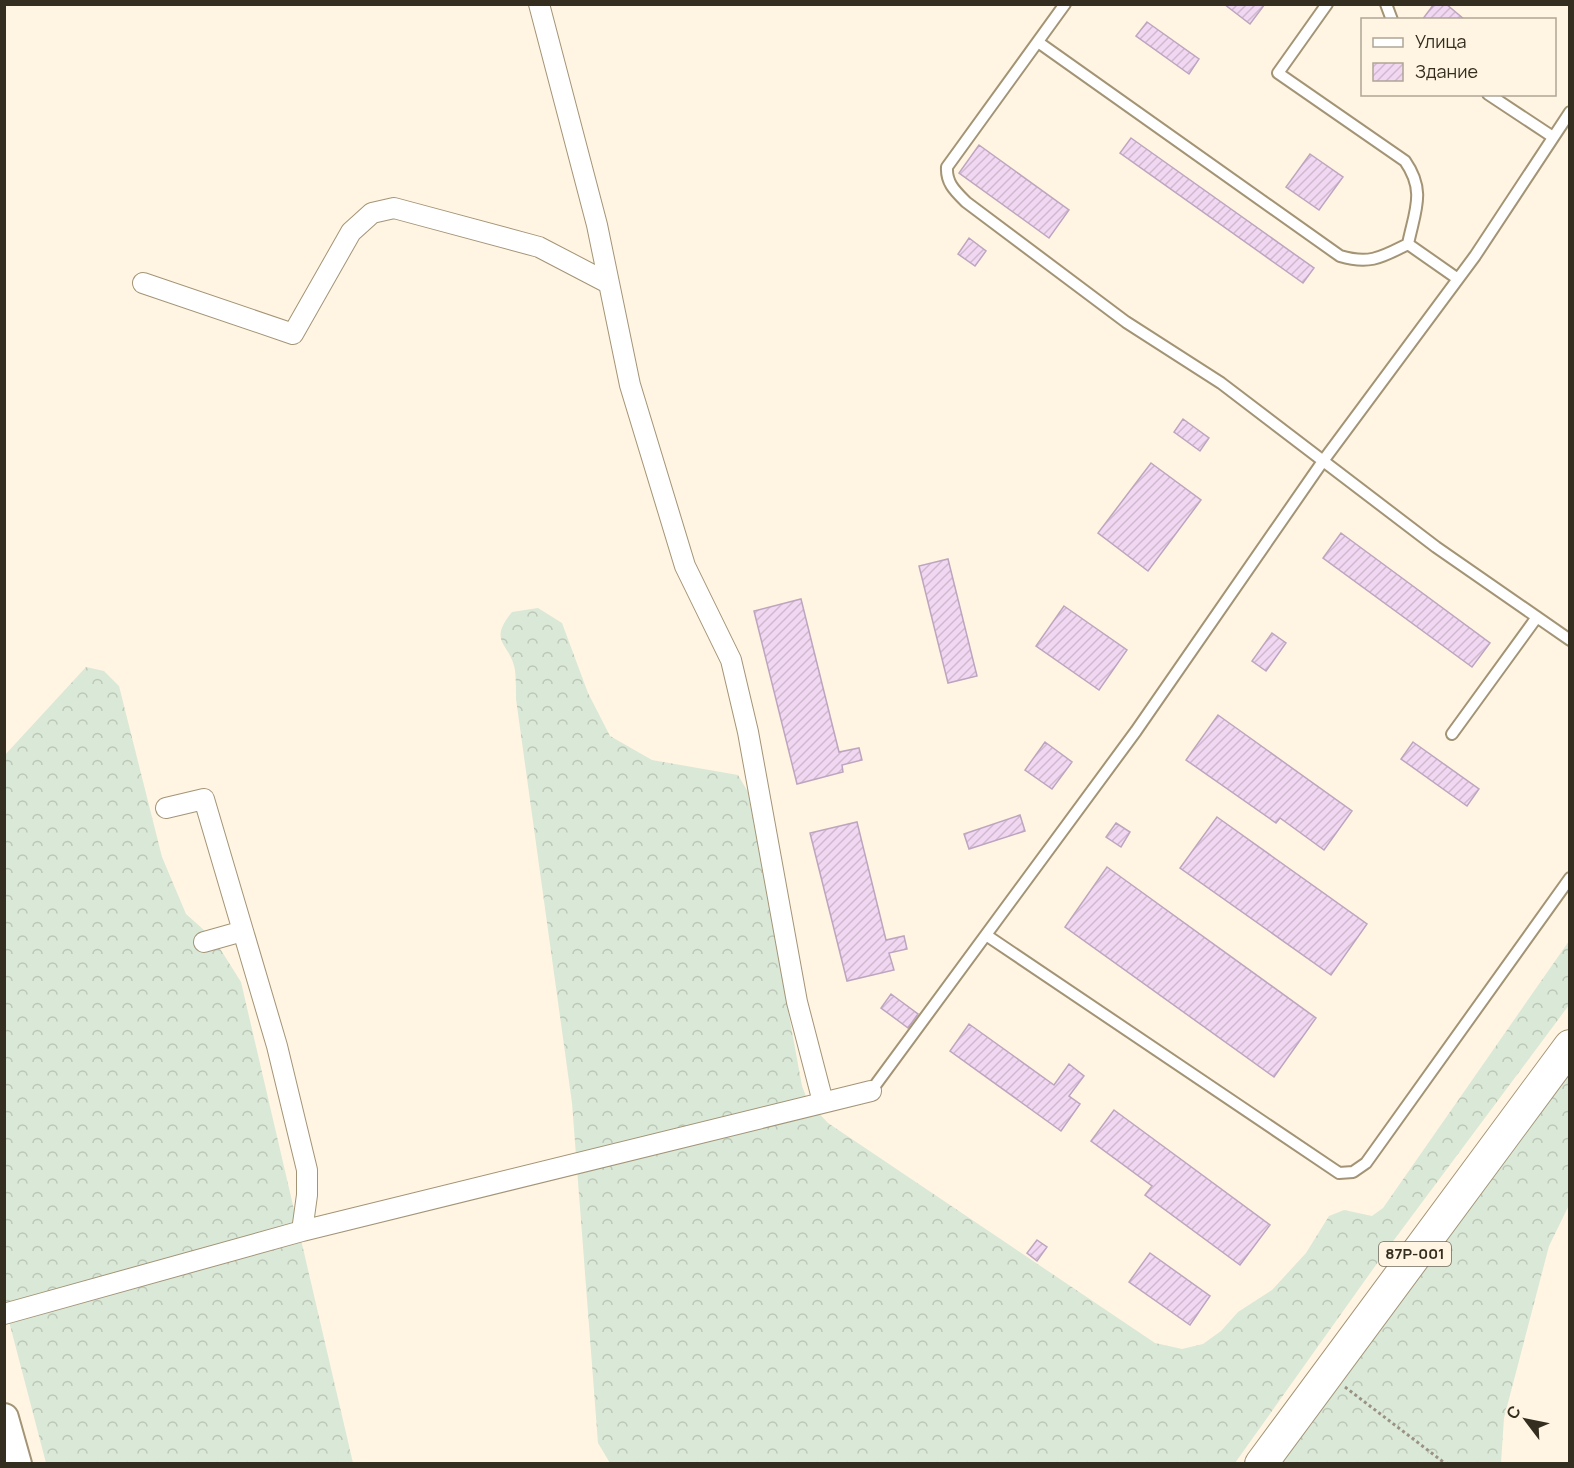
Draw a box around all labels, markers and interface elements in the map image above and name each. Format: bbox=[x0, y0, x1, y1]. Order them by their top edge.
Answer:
legend bbox=[1361, 18, 1556, 96]
text: Улица bbox=[1415, 29, 1467, 53]
text: Здание bbox=[1415, 59, 1478, 83]
road number: 87Р-001 bbox=[1379, 1242, 1451, 1266]
north arrow bbox=[1496, 1390, 1556, 1450]
text: С bbox=[1501, 1401, 1526, 1423]

